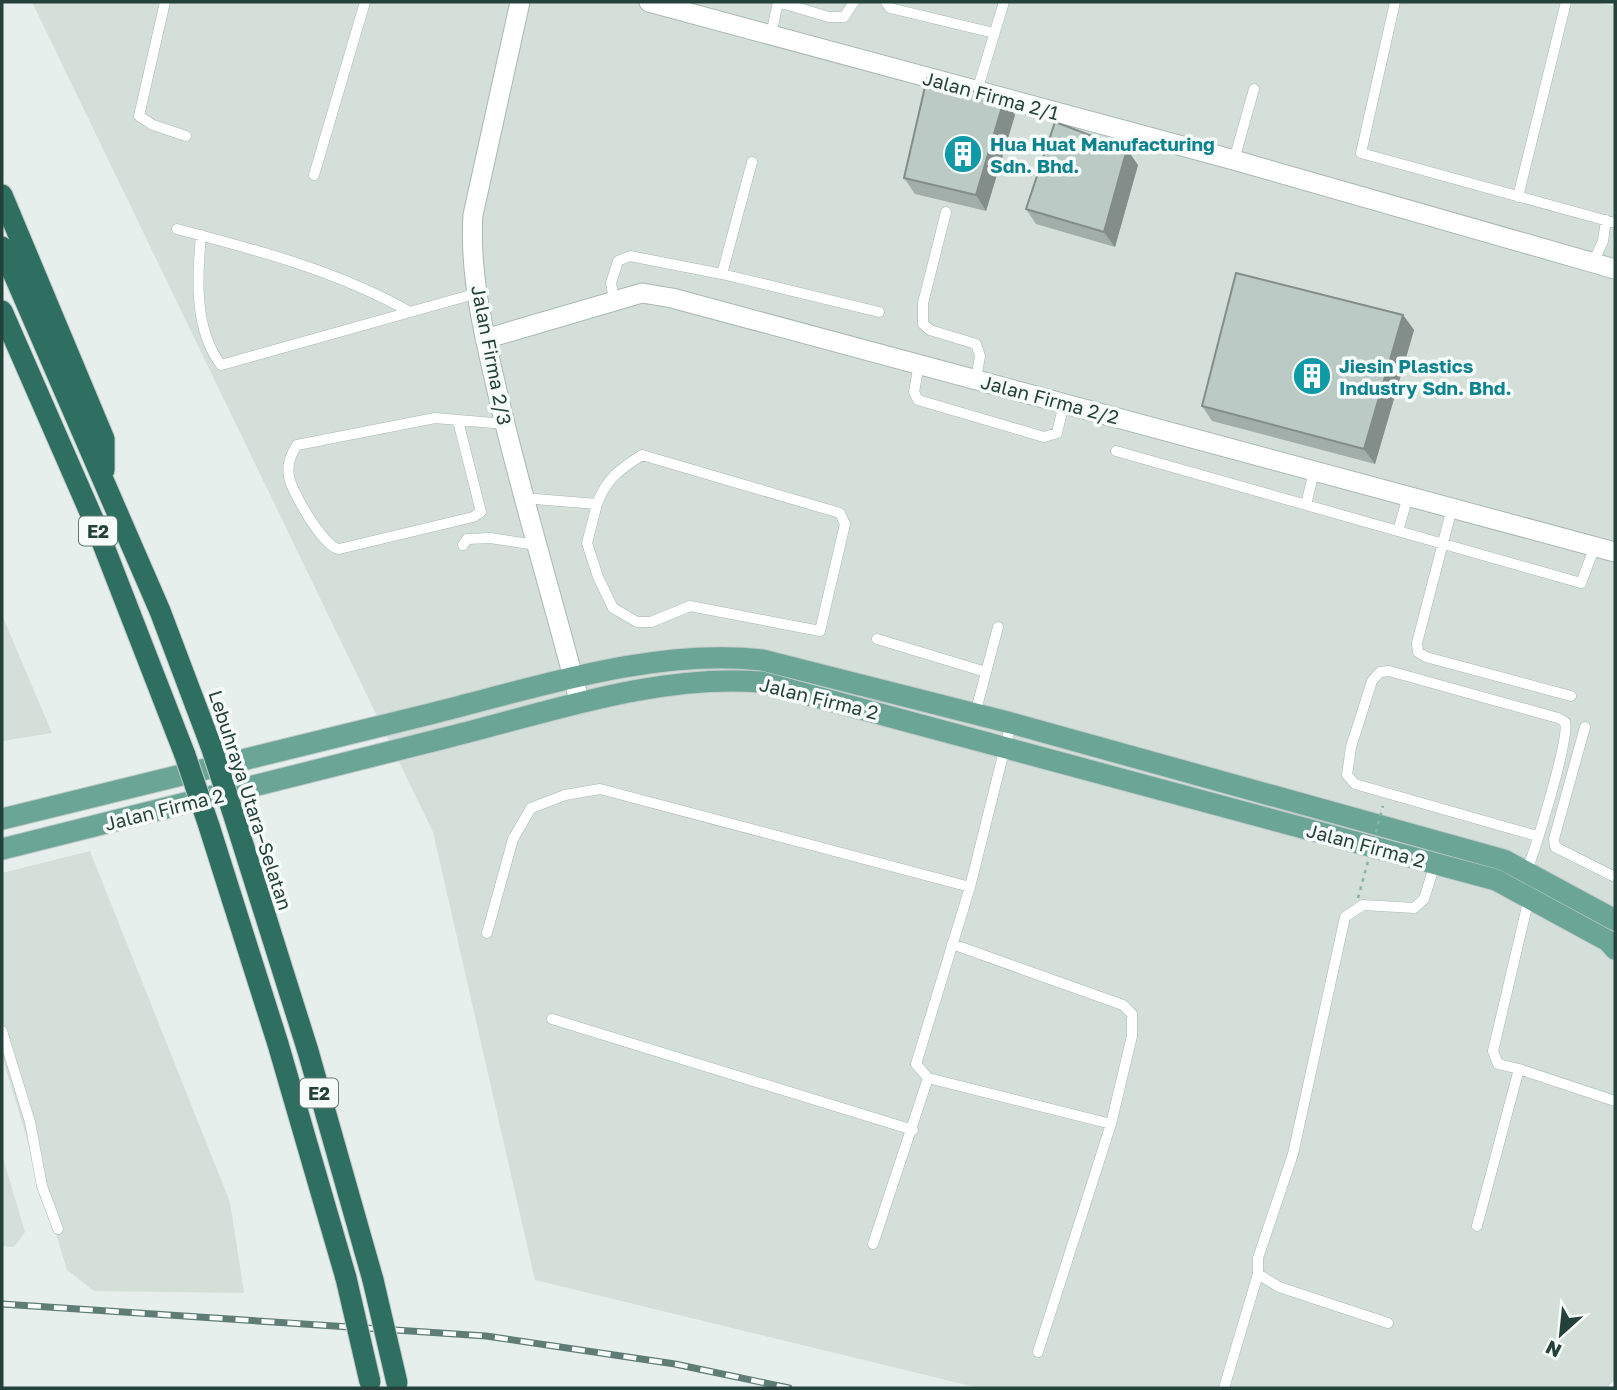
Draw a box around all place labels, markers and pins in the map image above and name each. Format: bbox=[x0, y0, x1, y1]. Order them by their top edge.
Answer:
place label: Hua Huat Manufacturing Sdn. Bhd. bbox=[990, 132, 1215, 177]
building icon: Hua Huat Manufacturing Sdn. Bhd. bbox=[942, 133, 984, 175]
place label: Jiesin Plastics Industry Sdn. Bhd. bbox=[1339, 354, 1512, 399]
building icon: Jiesin Plastics Industry Sdn. Bhd. bbox=[1291, 355, 1333, 397]

